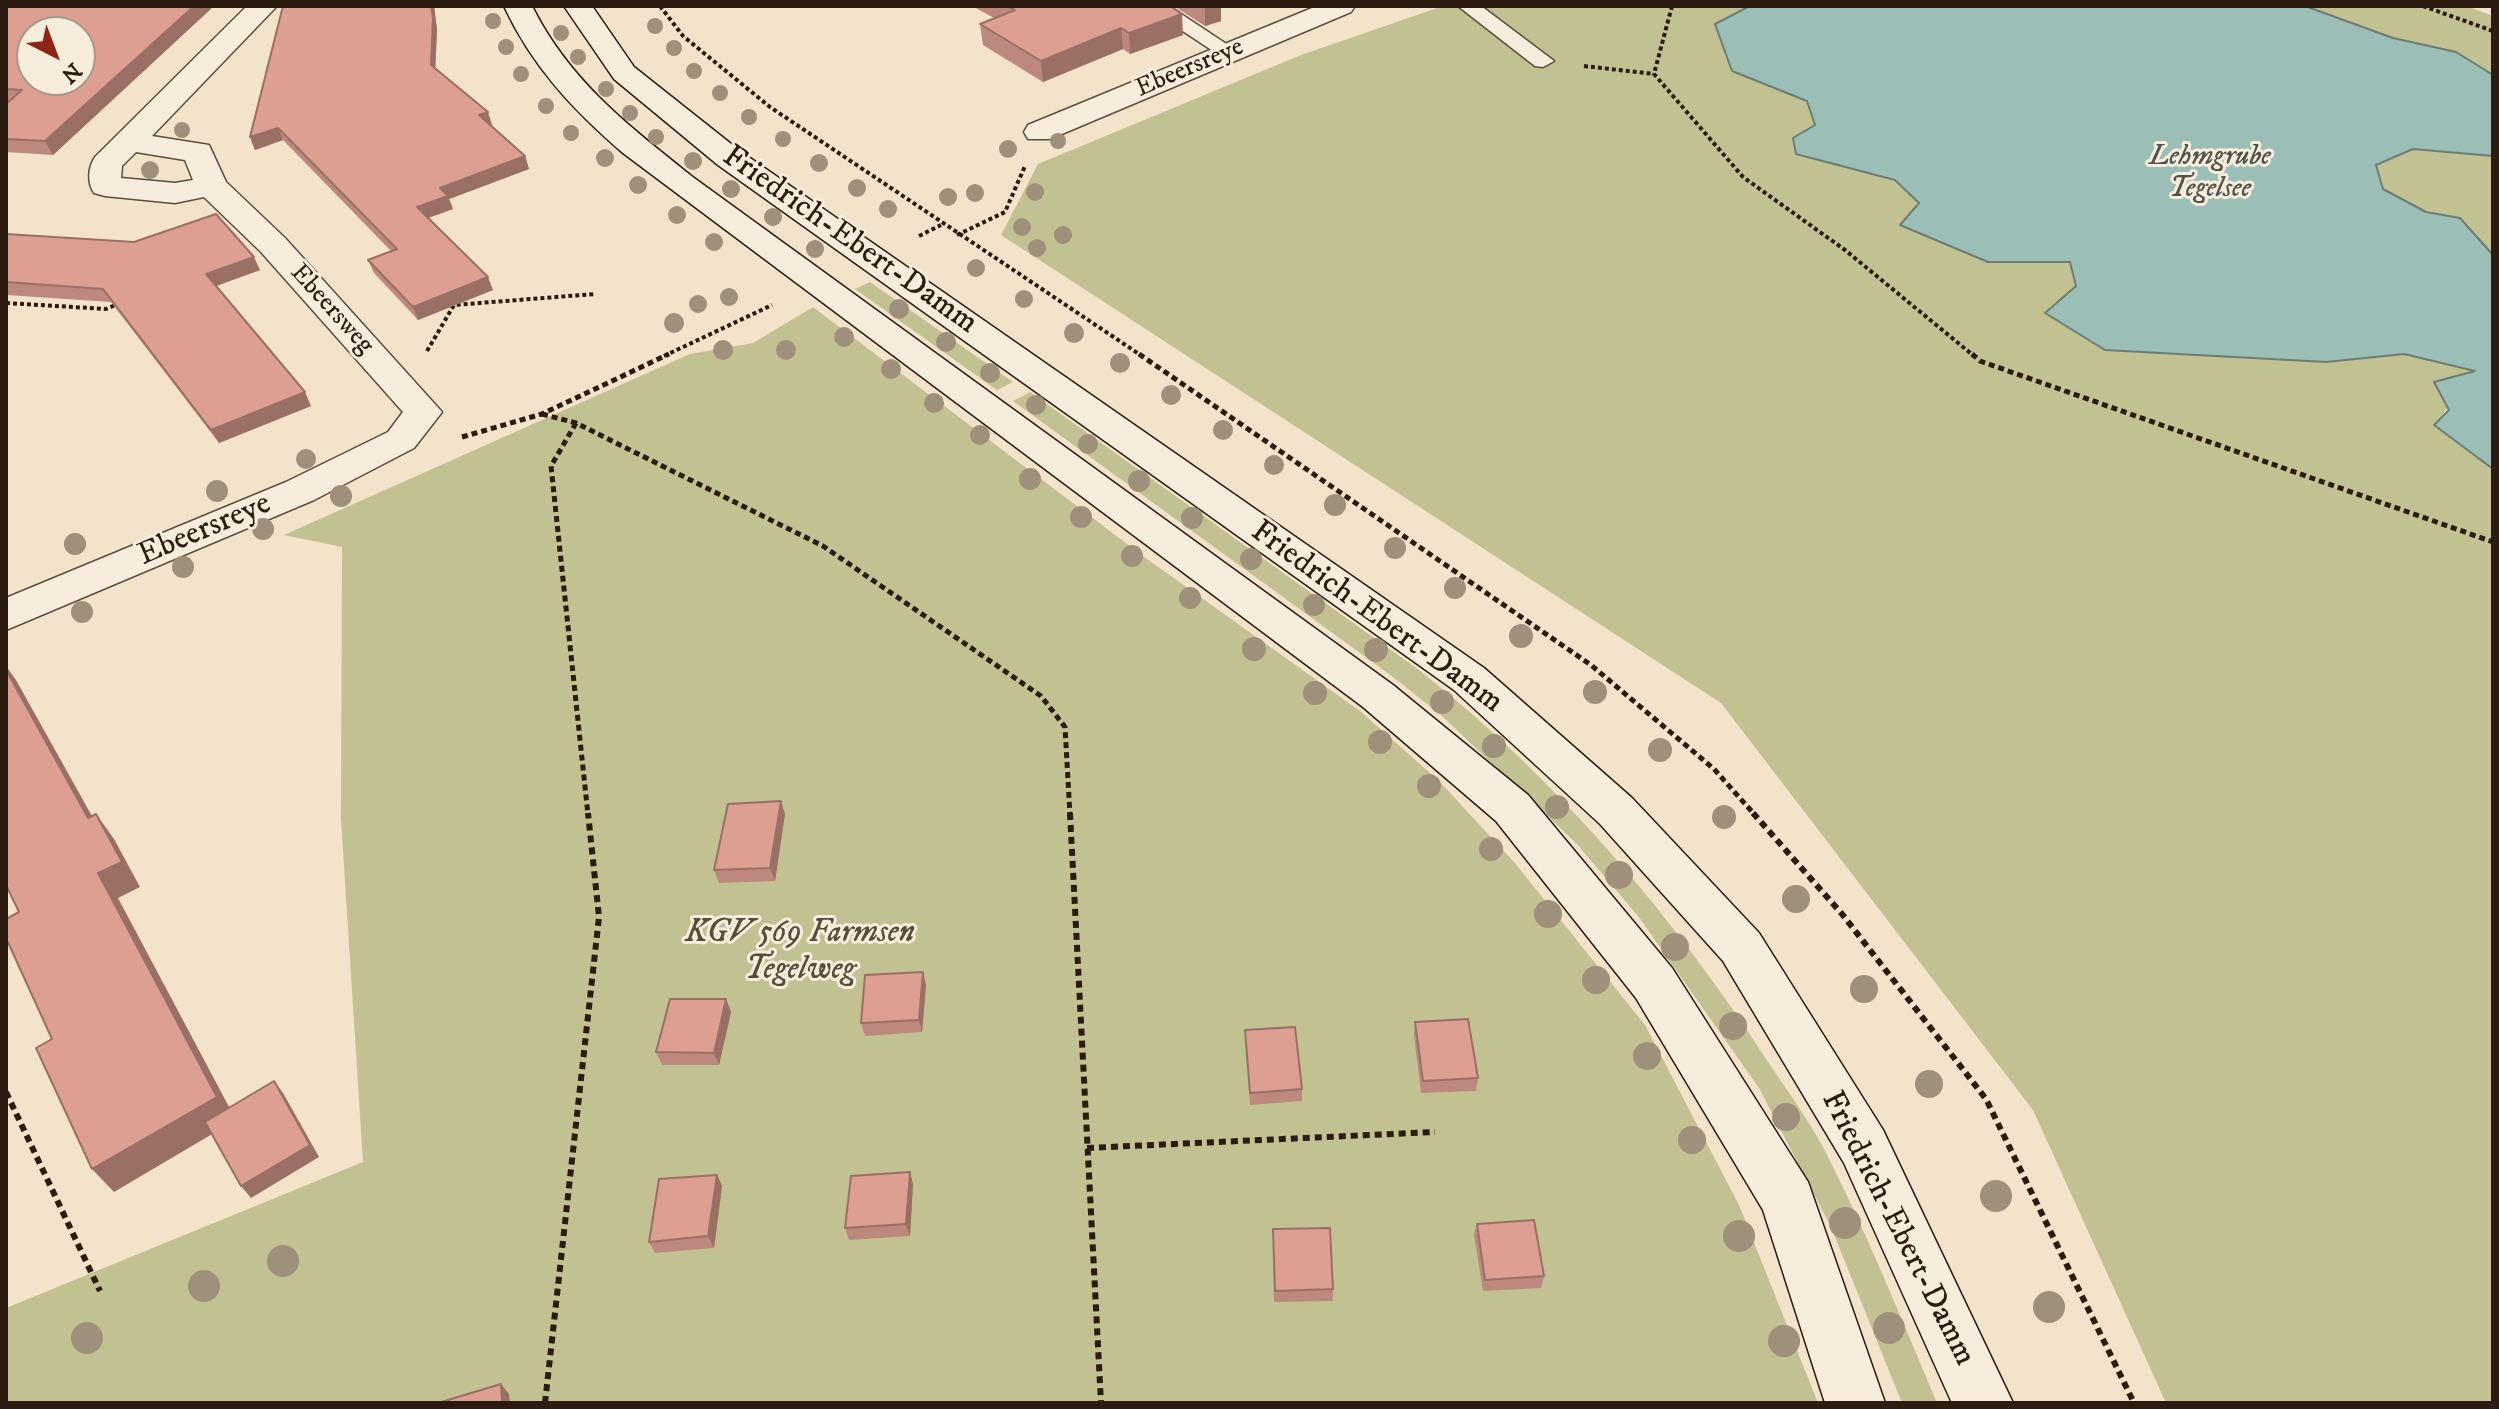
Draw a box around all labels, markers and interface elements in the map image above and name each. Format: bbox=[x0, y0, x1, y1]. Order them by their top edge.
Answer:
north arrow bbox=[16, 16, 96, 96]
street label: Ebeersreye bbox=[1131, 32, 1249, 106]
text: N bbox=[55, 57, 87, 89]
street label: Friedrich-Ebert-Damm bbox=[714, 138, 984, 344]
water label: Lehmgrube Tegelsee bbox=[2149, 141, 2271, 207]
street label: Ebeersweg bbox=[282, 259, 380, 361]
street label: Ebeersreye bbox=[133, 486, 277, 576]
street label: Friedrich-Ebert-Damm bbox=[1242, 514, 1510, 722]
park label: KGV 569 Farmsen Tegelweg bbox=[685, 915, 915, 990]
street label: Friedrich-Ebert-Damm bbox=[1811, 1085, 1983, 1373]

